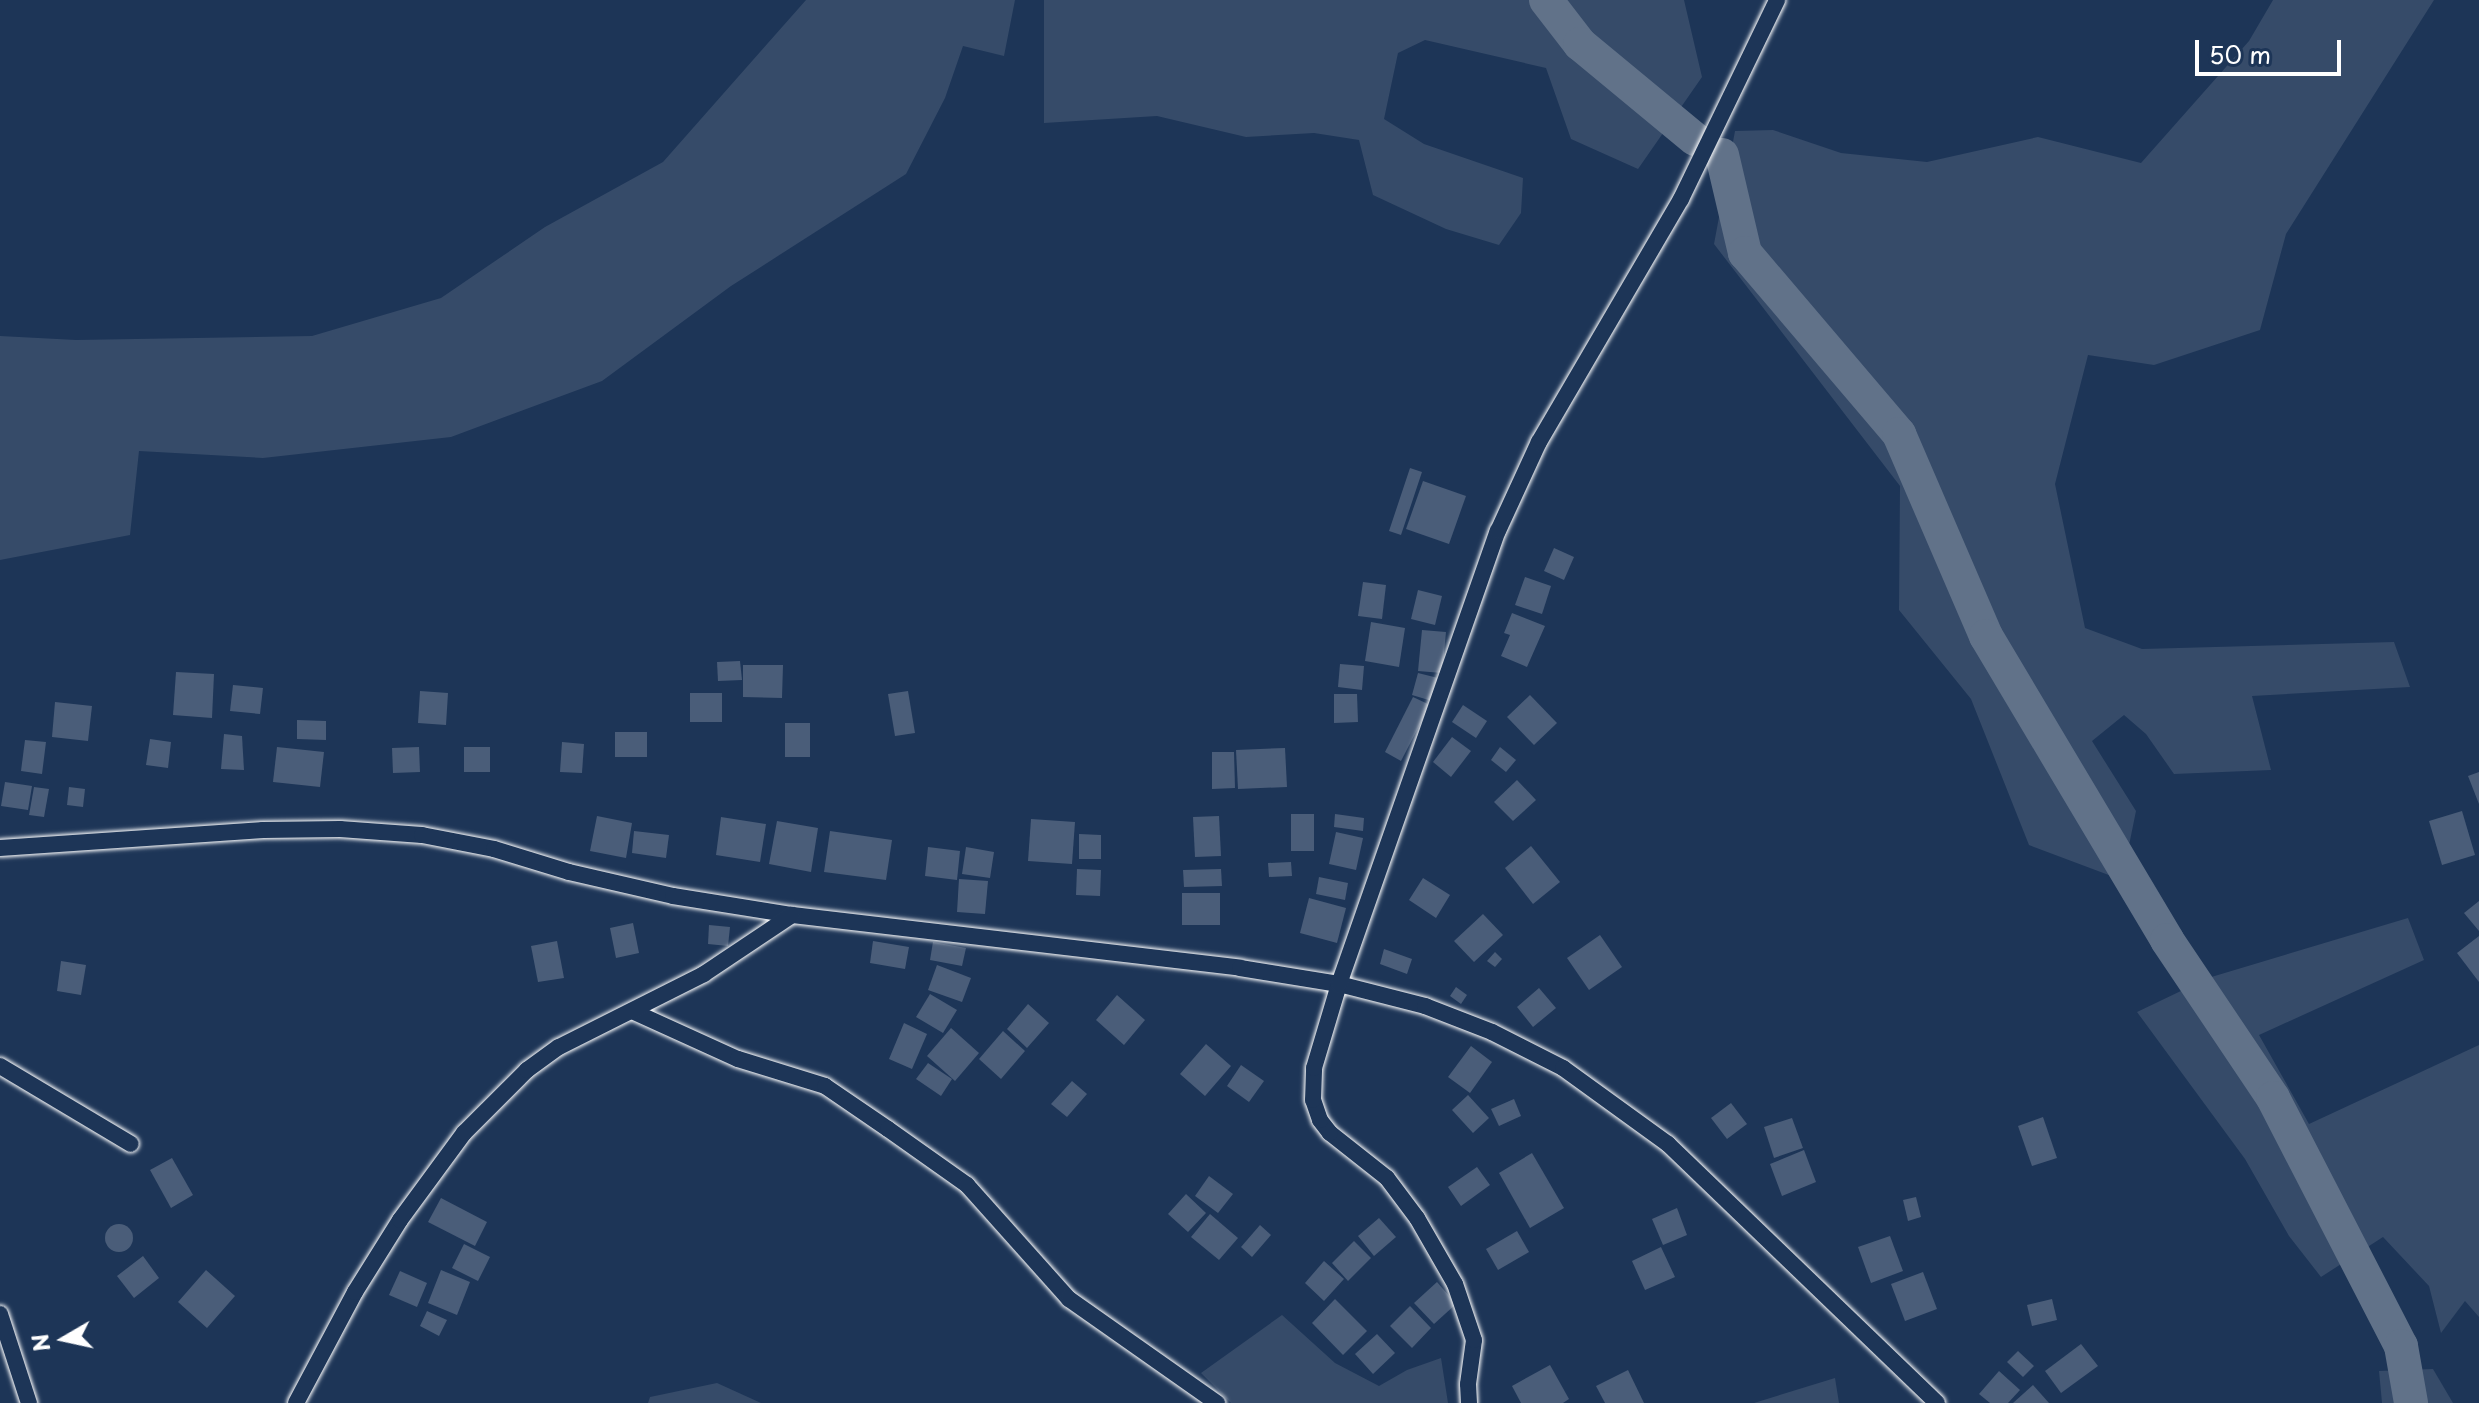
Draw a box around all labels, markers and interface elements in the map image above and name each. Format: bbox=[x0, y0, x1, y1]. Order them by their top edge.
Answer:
scale bar bbox=[2199, 24, 2345, 74]
text: 50 m bbox=[2209, 36, 2271, 72]
north arrow bbox=[24, 1299, 104, 1379]
text: N bbox=[22, 1332, 57, 1354]

